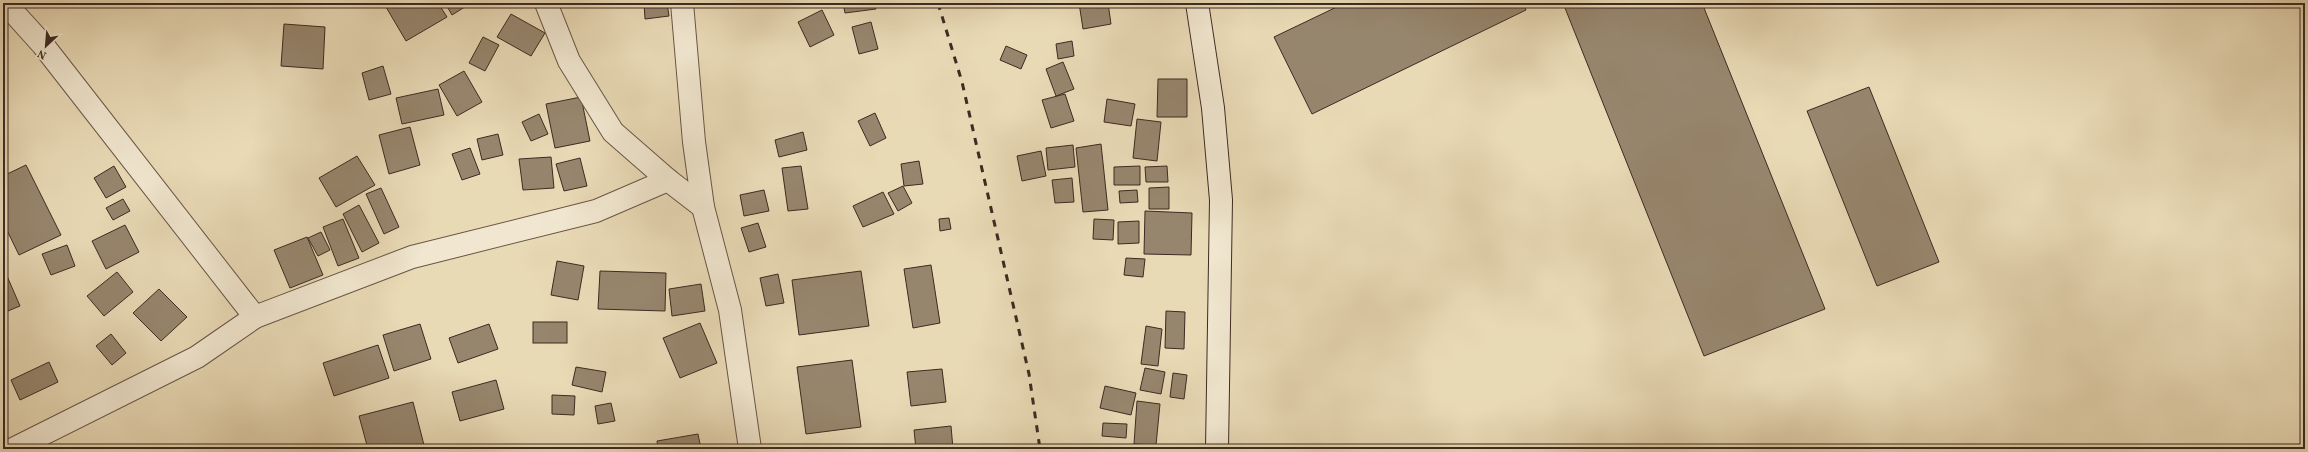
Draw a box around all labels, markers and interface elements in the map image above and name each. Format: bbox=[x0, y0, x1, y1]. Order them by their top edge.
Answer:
north arrow bbox=[26, 26, 66, 66]
text: N bbox=[35, 45, 49, 62]

